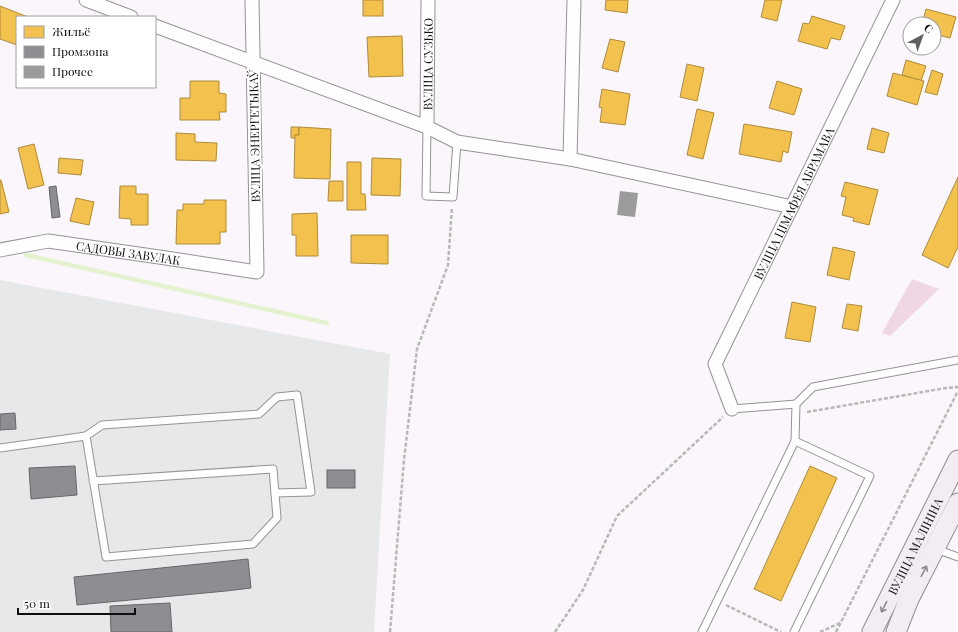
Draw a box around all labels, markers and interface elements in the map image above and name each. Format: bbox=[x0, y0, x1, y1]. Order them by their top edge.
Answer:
legend bbox=[16, 16, 156, 88]
north arrow bbox=[902, 16, 942, 56]
street label: ВУЛІЦА СУЗЬКО bbox=[419, 18, 436, 110]
text: С bbox=[921, 20, 937, 36]
text: Жильё bbox=[52, 23, 90, 39]
text: Промзона bbox=[52, 43, 109, 59]
text: Прочее bbox=[52, 63, 93, 79]
street label: ВУЛІЦА ЭНЕРГЕТЫКАЎ bbox=[245, 69, 263, 202]
street label: ВУЛІЦА ЦІМАФЕЯ АБРАМАВА bbox=[750, 124, 838, 282]
street label: САДОВЫ ЗАВУЛАК bbox=[75, 237, 182, 268]
street label: ВУЛІЦА МАЛІНІНА bbox=[884, 495, 946, 597]
one-way arrow bbox=[921, 565, 928, 577]
scale bar bbox=[18, 590, 135, 616]
text: 50 m bbox=[24, 595, 50, 611]
one-way arrow bbox=[880, 601, 887, 613]

